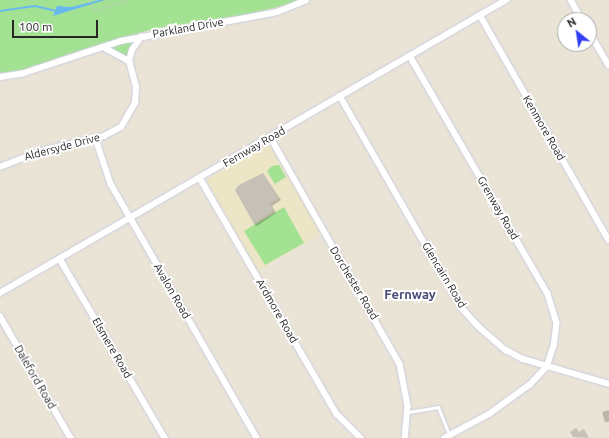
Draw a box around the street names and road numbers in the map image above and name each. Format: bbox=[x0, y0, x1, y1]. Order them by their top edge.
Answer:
street label: Parkland Drive bbox=[152, 15, 224, 41]
street label: Kenmore Road bbox=[520, 93, 568, 163]
street label: Fernway Road bbox=[221, 124, 287, 170]
street label: Aldersyde Drive bbox=[23, 131, 101, 163]
street label: Grenway Road bbox=[475, 174, 521, 242]
street label: Glencairn Road bbox=[419, 240, 469, 310]
street label: Dorchester Road bbox=[327, 244, 381, 322]
street label: Avalon Road bbox=[151, 261, 193, 321]
street label: Ardmore Road bbox=[253, 277, 301, 345]
street label: Elsmere Road bbox=[89, 315, 135, 381]
street label: Daleford Road bbox=[11, 343, 59, 411]

